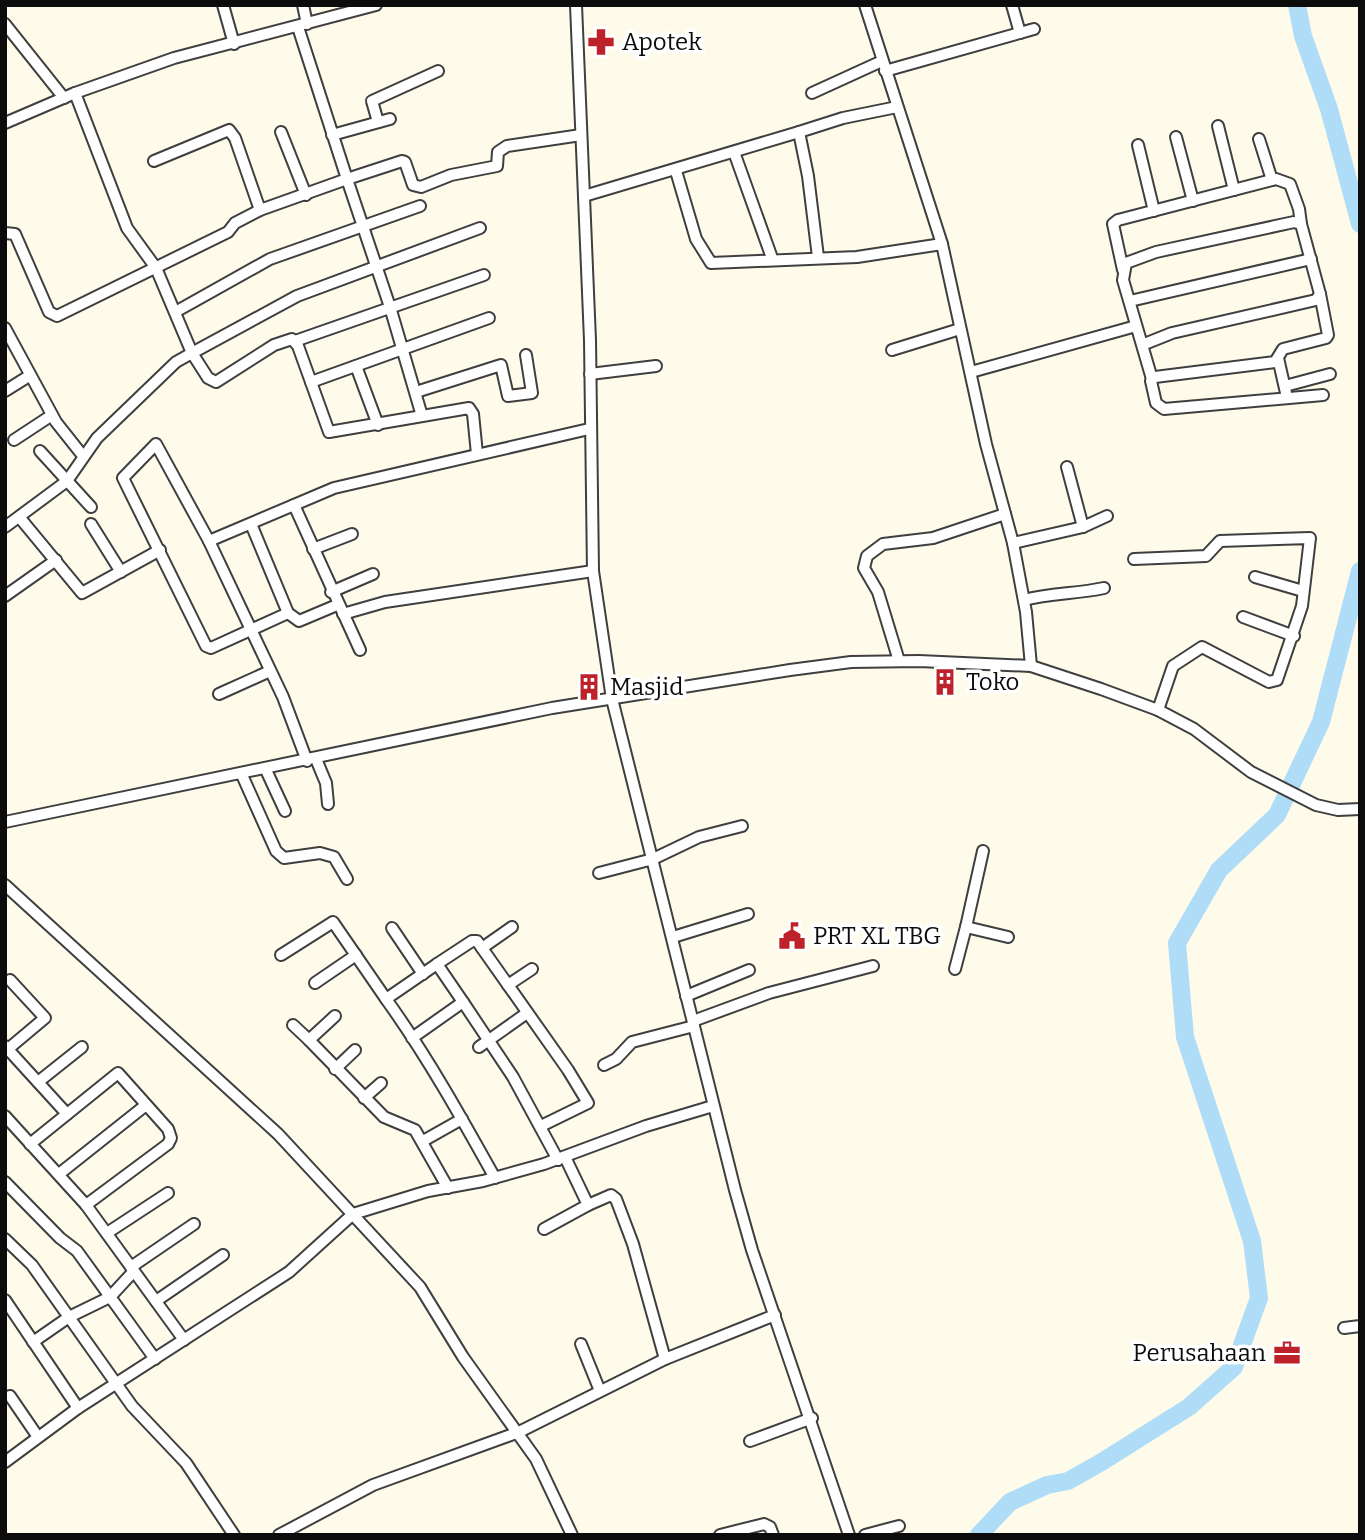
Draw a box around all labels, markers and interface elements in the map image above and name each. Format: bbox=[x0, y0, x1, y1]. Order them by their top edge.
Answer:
pharmacy icon: Apotek bbox=[586, 27, 616, 57]
place label: Apotek bbox=[622, 28, 702, 56]
building icon: Toko bbox=[930, 667, 960, 697]
place label: Toko bbox=[966, 668, 1019, 696]
building icon: Masjid bbox=[574, 672, 604, 702]
place label: Masjid bbox=[610, 673, 683, 701]
public building icon: PRT XL TBG bbox=[777, 921, 807, 951]
place label: PRT XL TBG bbox=[813, 922, 941, 950]
office icon: Perusahaan bbox=[1272, 1338, 1302, 1368]
place label: Perusahaan bbox=[1133, 1339, 1266, 1367]

